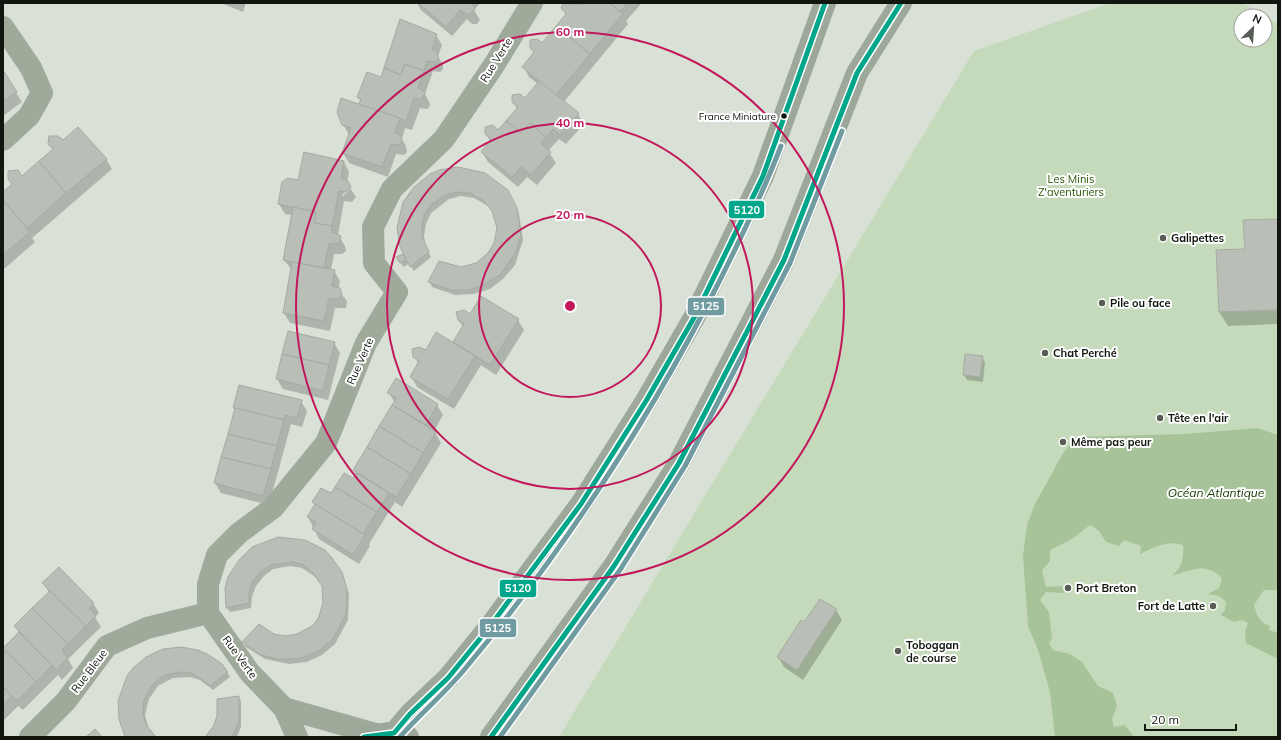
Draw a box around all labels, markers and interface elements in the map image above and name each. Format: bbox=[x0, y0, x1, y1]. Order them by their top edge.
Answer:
north arrow bbox=[1233, 8, 1273, 48]
text: N bbox=[1251, 11, 1264, 27]
text: 60 m bbox=[556, 24, 584, 39]
street label: Rue Verte bbox=[477, 35, 515, 85]
place label: France Miniature bbox=[699, 110, 776, 123]
marker: France Miniature bbox=[779, 111, 789, 121]
text: 40 m bbox=[556, 115, 584, 130]
park label: Les Minis Z'aventuriers bbox=[1038, 172, 1104, 199]
line badge: 5120 bbox=[728, 200, 765, 219]
text: 5120 bbox=[734, 203, 761, 217]
text: 20 m bbox=[556, 207, 584, 222]
place label: Galipettes bbox=[1171, 231, 1225, 245]
marker: Galipettes bbox=[1158, 233, 1168, 243]
place label: Pile ou face bbox=[1110, 296, 1170, 310]
line badge: 5125 bbox=[687, 297, 725, 316]
marker: Pile ou face bbox=[1097, 298, 1107, 308]
centre of rings bbox=[563, 299, 577, 313]
text: 5125 bbox=[693, 299, 720, 313]
street label: Rue Verte bbox=[343, 335, 377, 387]
place label: Chat Perché bbox=[1053, 346, 1117, 360]
marker: Chat Perché bbox=[1040, 348, 1050, 358]
place label: Tête en l'air bbox=[1168, 411, 1229, 425]
marker: Tête en l'air bbox=[1155, 413, 1165, 423]
place label: Même pas peur bbox=[1071, 435, 1152, 449]
marker: Même pas peur bbox=[1058, 437, 1068, 447]
water label: Océan Atlantique bbox=[1168, 485, 1265, 500]
line badge: 5120 bbox=[499, 579, 537, 598]
text: 5120 bbox=[505, 581, 532, 595]
place label: Port Breton bbox=[1076, 581, 1136, 595]
marker: Port Breton bbox=[1063, 583, 1073, 593]
place label: Fort de Latte bbox=[1138, 599, 1205, 613]
marker: Fort de Latte bbox=[1208, 601, 1218, 611]
line badge: 5125 bbox=[479, 618, 517, 638]
text: 5125 bbox=[485, 621, 512, 635]
street label: Rue Verte bbox=[220, 633, 260, 681]
place label: Toboggan de course bbox=[906, 638, 959, 665]
street label: Rue Bleue bbox=[68, 646, 110, 696]
marker: Toboggan de course bbox=[893, 646, 903, 656]
scale bar bbox=[1145, 706, 1236, 732]
text: 20 m bbox=[1151, 712, 1179, 727]

